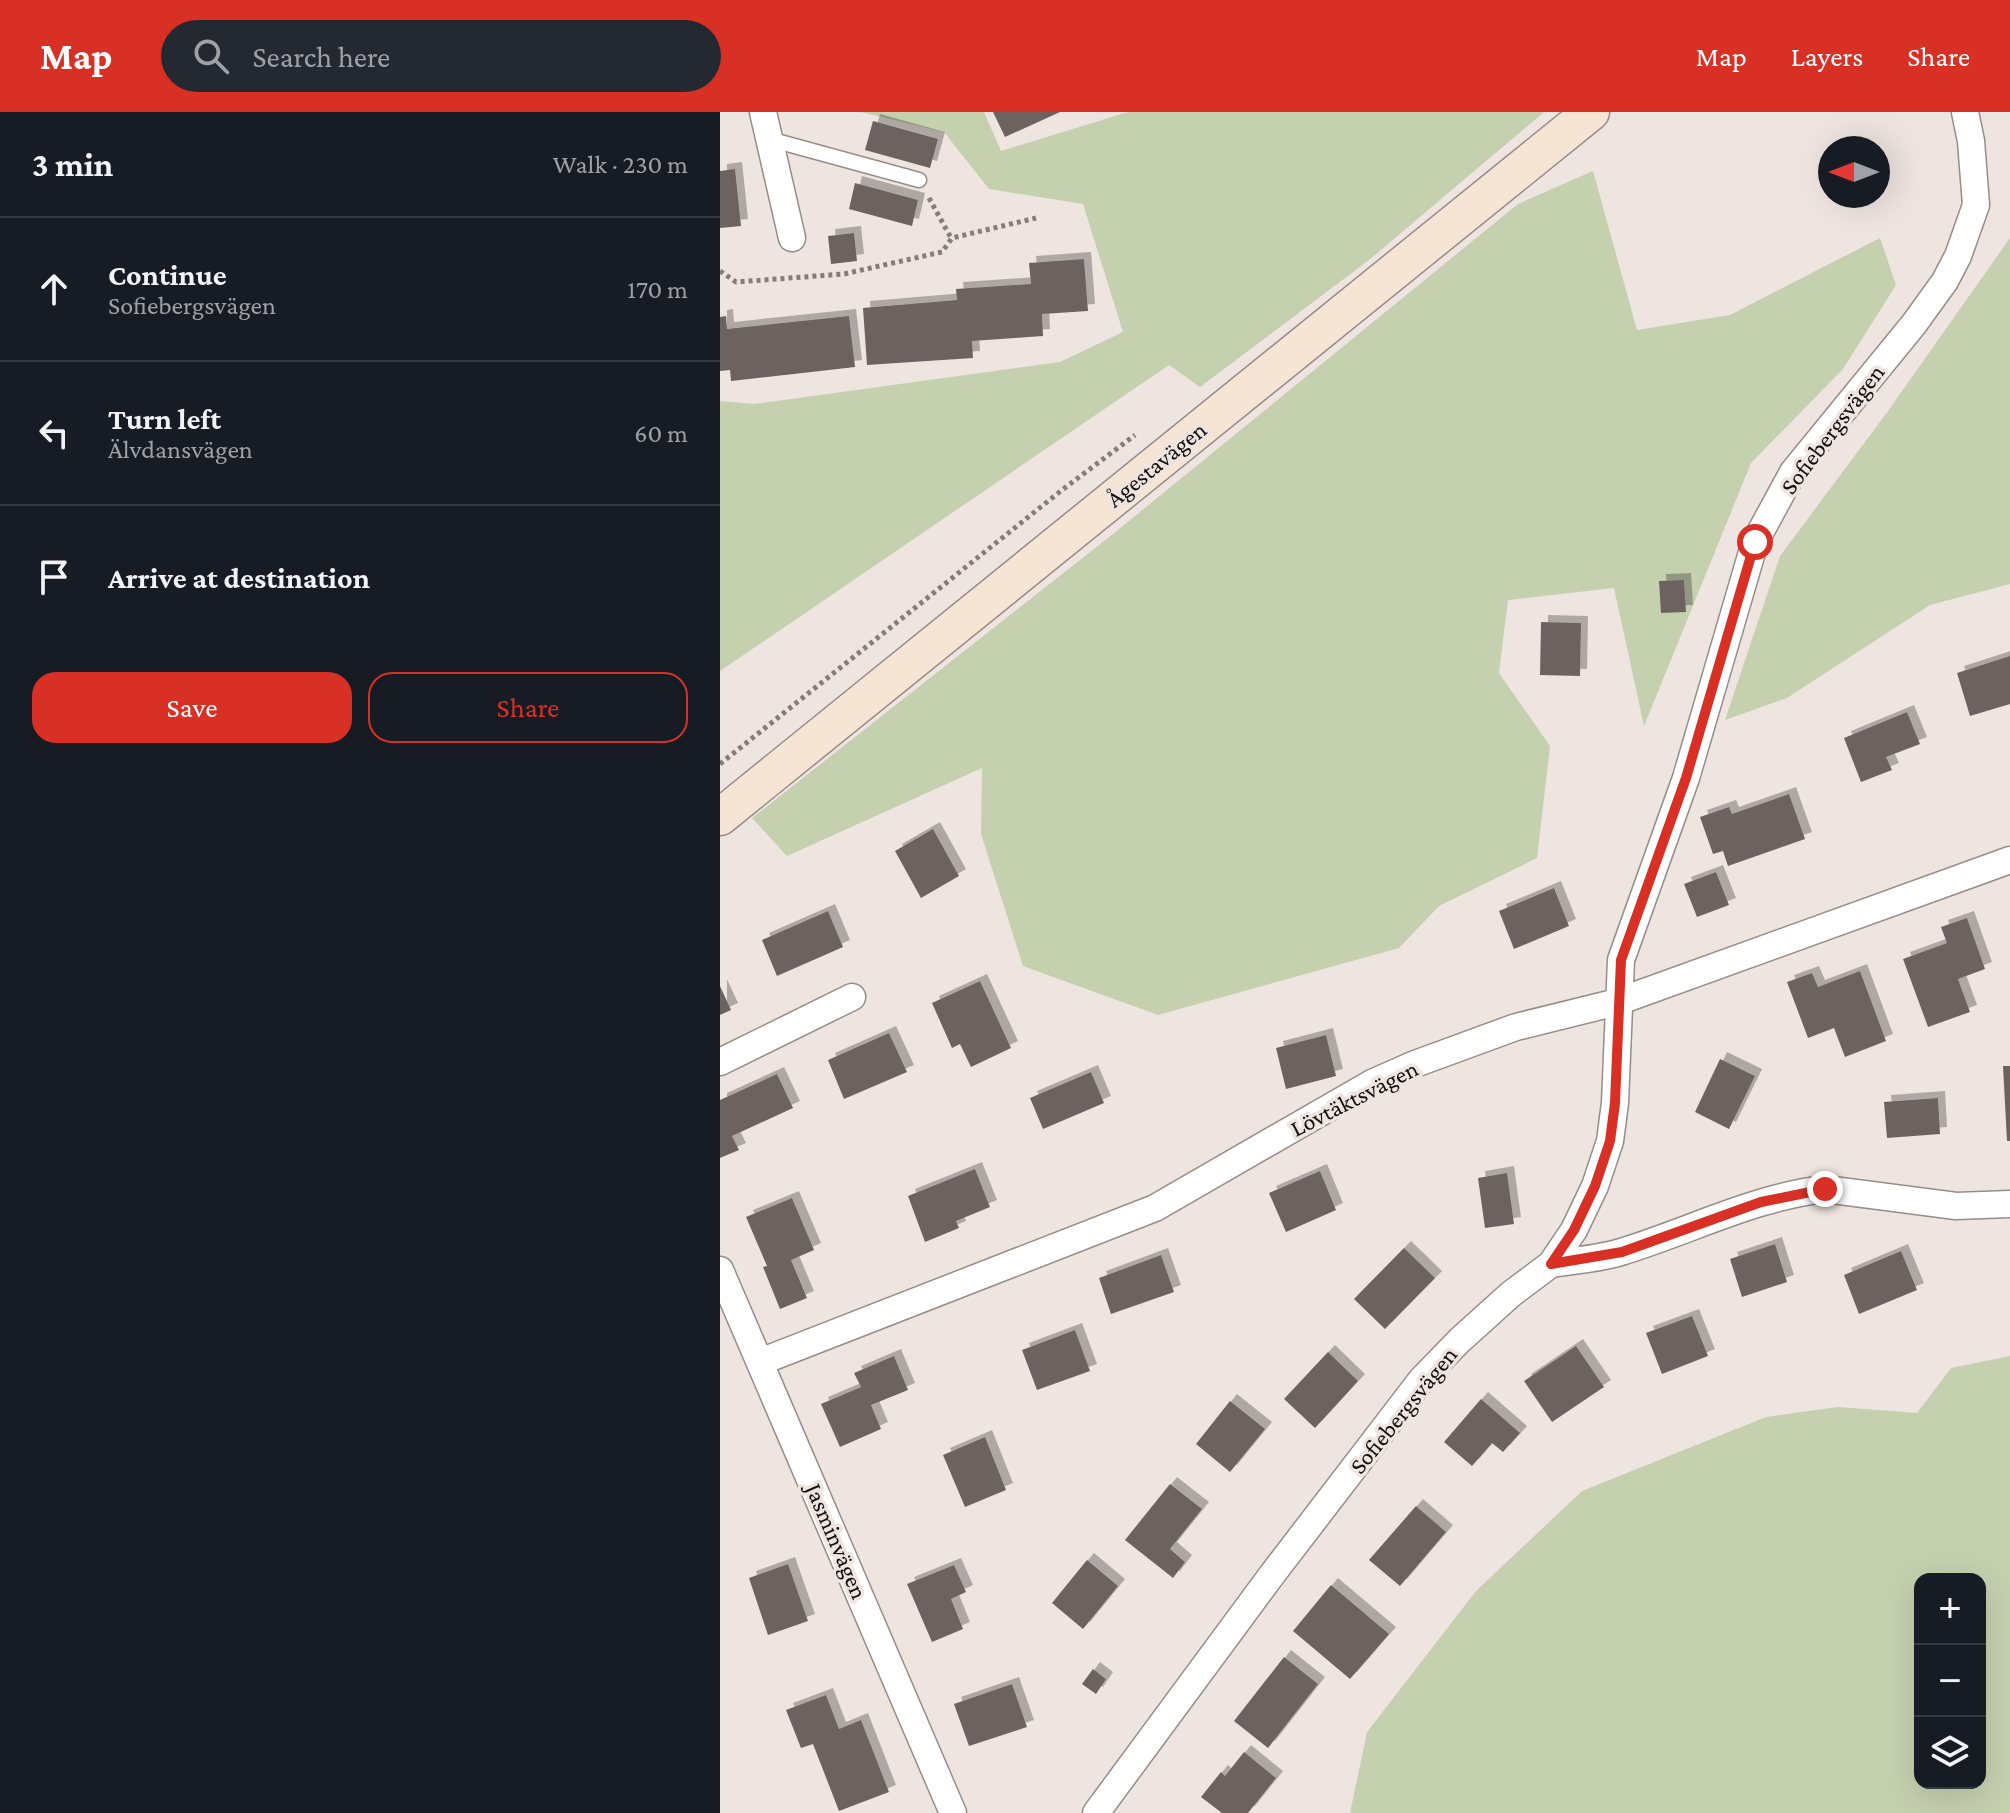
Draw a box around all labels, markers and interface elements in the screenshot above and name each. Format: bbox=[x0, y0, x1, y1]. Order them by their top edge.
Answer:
search box bbox=[161, 20, 721, 92]
icon: search bbox=[189, 34, 233, 78]
text: Map bbox=[40, 35, 113, 77]
text: Search here bbox=[253, 40, 390, 73]
text: Map bbox=[1696, 41, 1747, 72]
text: Layers bbox=[1791, 41, 1863, 72]
text: Share bbox=[1907, 41, 1970, 72]
north arrow bbox=[1818, 136, 1890, 208]
text: 3 min bbox=[32, 146, 113, 183]
text: Walk · 230 m bbox=[553, 150, 688, 179]
text: Continue bbox=[108, 258, 227, 291]
icon: ahead bbox=[32, 267, 76, 311]
text: 170 m bbox=[627, 275, 688, 304]
text: Sofiebergsvägen bbox=[108, 291, 276, 320]
street label: Sofiebergsvägen bbox=[1775, 359, 1890, 499]
text: Turn left bbox=[108, 402, 221, 435]
icon: left bbox=[32, 411, 76, 455]
street label: Ågestavägen bbox=[1101, 415, 1211, 512]
text: 60 m bbox=[634, 419, 688, 448]
text: Älvdansvägen bbox=[108, 435, 253, 464]
route start bbox=[1737, 524, 1773, 560]
icon: arrive bbox=[32, 555, 76, 599]
text: Arrive at destination bbox=[108, 561, 370, 594]
button: Save bbox=[32, 672, 352, 743]
button: Share bbox=[368, 672, 688, 743]
street label: Lövtäktsvägen bbox=[1286, 1054, 1422, 1142]
route end bbox=[1807, 1171, 1843, 1207]
street label: Sofiebergsvägen bbox=[1344, 1341, 1462, 1479]
street label: Jasminvägen bbox=[800, 1477, 873, 1603]
map controls bbox=[1914, 1573, 1986, 1789]
button: + bbox=[1914, 1573, 1986, 1645]
button: − bbox=[1914, 1645, 1986, 1717]
button: layers bbox=[1914, 1717, 1986, 1789]

